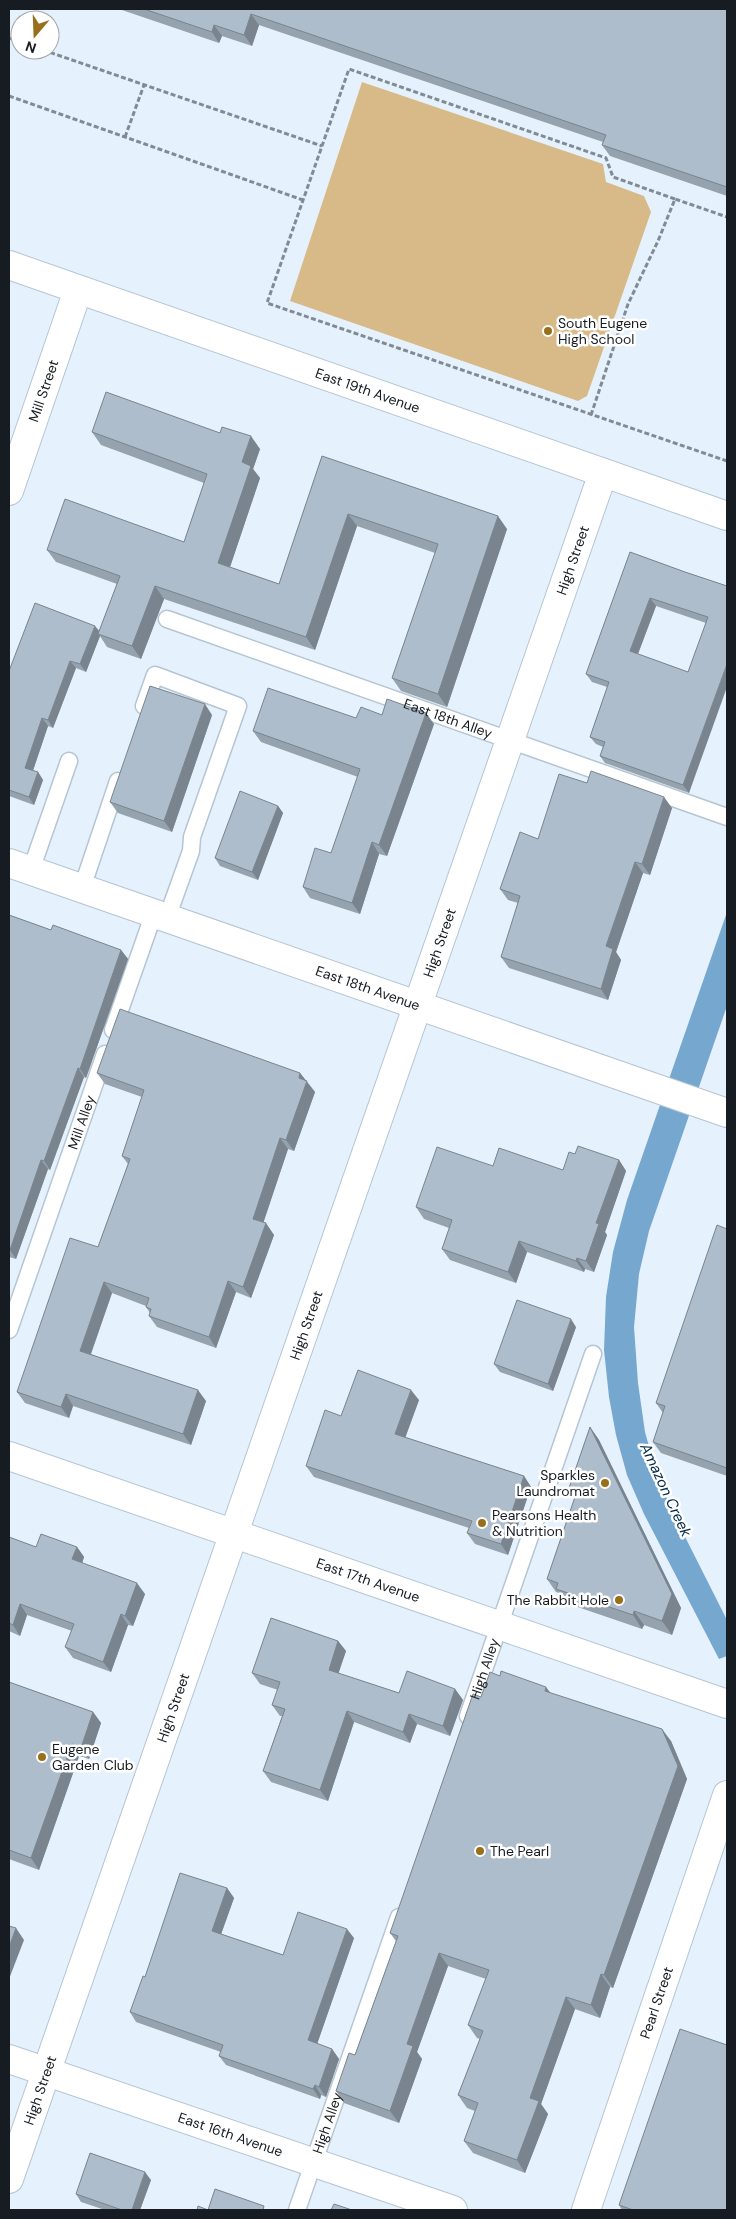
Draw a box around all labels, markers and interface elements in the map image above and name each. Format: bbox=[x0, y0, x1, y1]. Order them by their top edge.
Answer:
north arrow bbox=[10, 10, 60, 60]
text: N bbox=[23, 37, 39, 57]
place label: South Eugene High School bbox=[558, 314, 647, 348]
marker: South Eugene High School bbox=[542, 325, 554, 337]
street label: Mill Street bbox=[24, 357, 62, 424]
street label: East 19th Avenue bbox=[313, 364, 422, 417]
street label: High Street bbox=[552, 523, 593, 597]
street label: East 18th Alley bbox=[401, 694, 495, 742]
street label: High Street bbox=[419, 906, 460, 980]
street label: East 18th Avenue bbox=[313, 961, 422, 1014]
street label: Mill Alley bbox=[64, 1093, 99, 1152]
street label: High Street bbox=[286, 1288, 327, 1362]
water label: Amazon Creek bbox=[635, 1439, 697, 1540]
place label: Sparkles Laundromat bbox=[517, 1466, 595, 1500]
marker: Sparkles Laundromat bbox=[599, 1477, 611, 1489]
place label: Pearsons Health & Nutrition bbox=[492, 1506, 596, 1540]
marker: Pearsons Health & Nutrition bbox=[476, 1517, 488, 1529]
street label: East 17th Avenue bbox=[314, 1554, 422, 1606]
place label: The Rabbit Hole bbox=[507, 1591, 609, 1609]
marker: The Rabbit Hole bbox=[613, 1594, 625, 1606]
street label: High Alley bbox=[465, 1636, 503, 1702]
street label: High Street bbox=[153, 1671, 193, 1745]
place label: Eugene Garden Club bbox=[52, 1740, 134, 1774]
marker: Eugene Garden Club bbox=[36, 1751, 48, 1763]
place label: The Pearl bbox=[490, 1842, 549, 1860]
marker: The Pearl bbox=[474, 1845, 486, 1857]
street label: Pearl Street bbox=[636, 1964, 677, 2041]
street label: High Street bbox=[20, 2053, 60, 2127]
street label: High Alley bbox=[308, 2090, 346, 2156]
street label: East 16th Avenue bbox=[176, 2108, 285, 2161]

